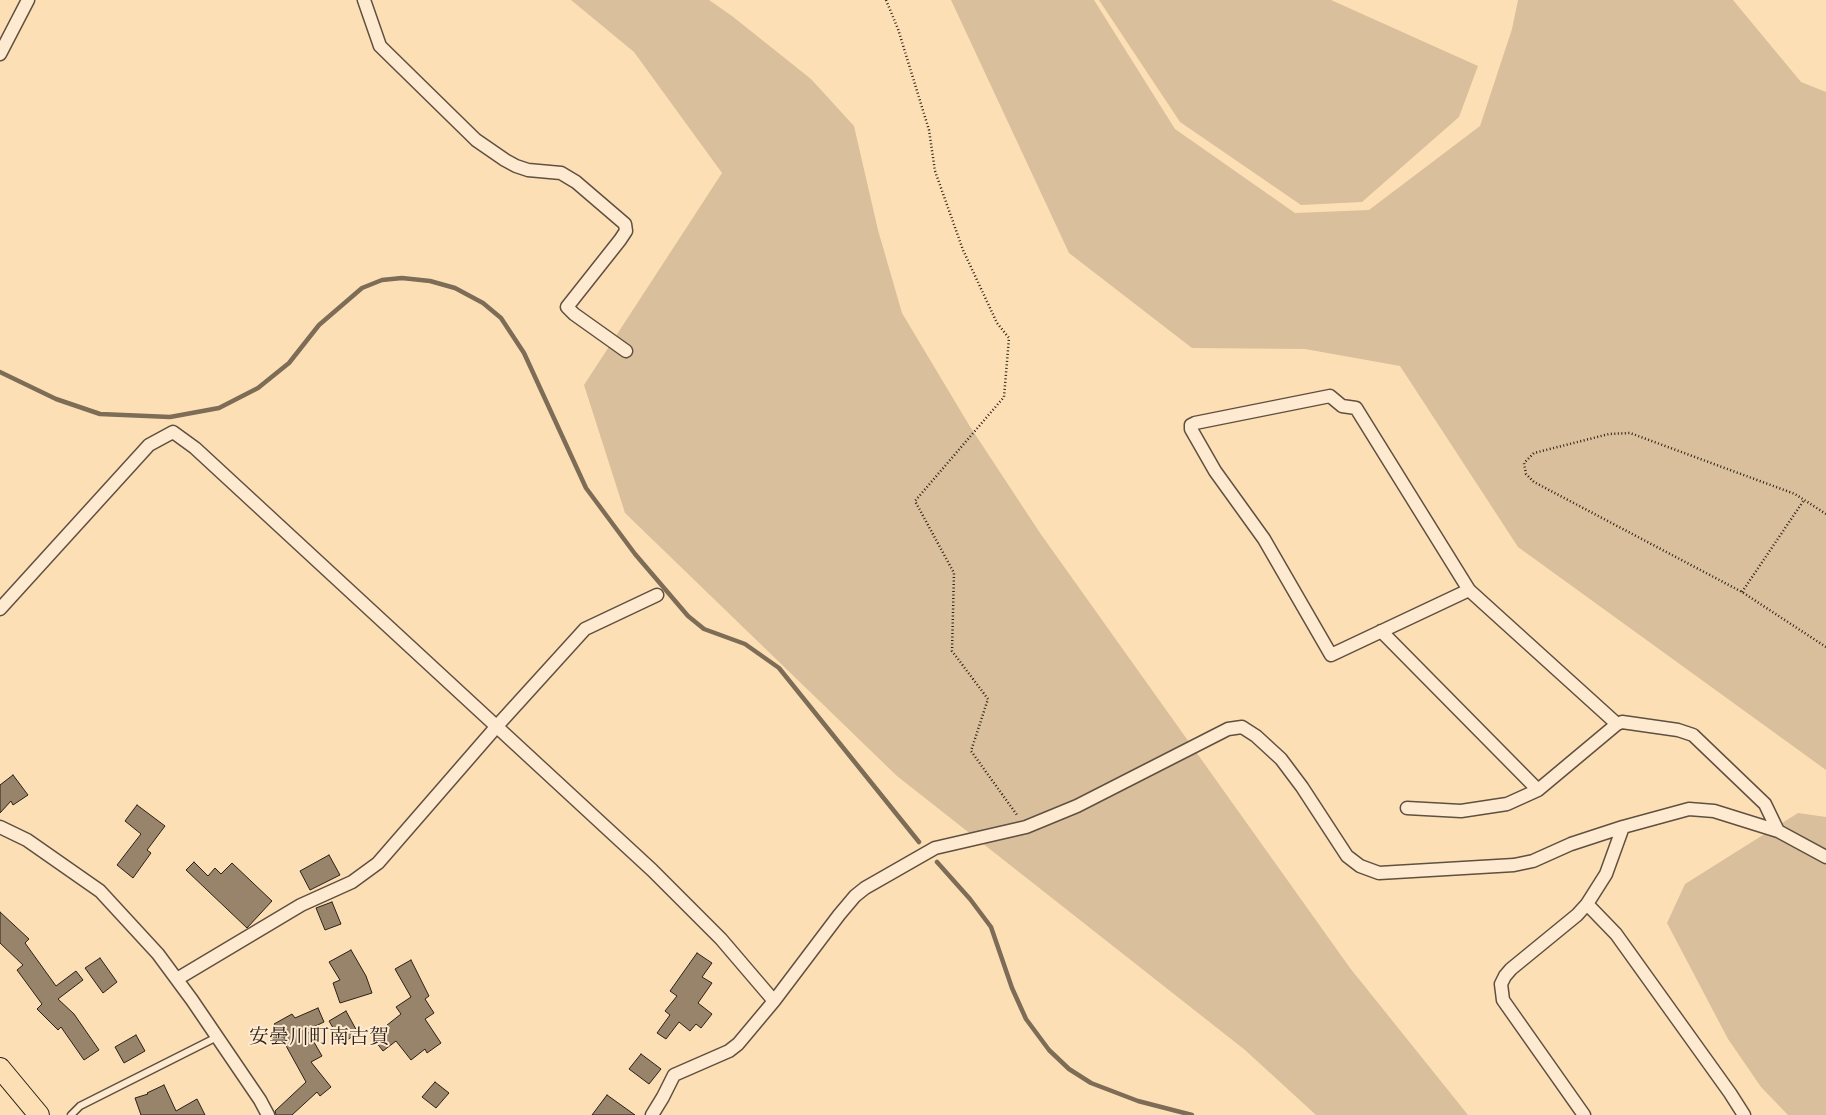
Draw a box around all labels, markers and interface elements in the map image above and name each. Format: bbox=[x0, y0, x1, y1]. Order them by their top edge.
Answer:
district label: 安曇川町南古賀 bbox=[249, 1027, 389, 1051]

